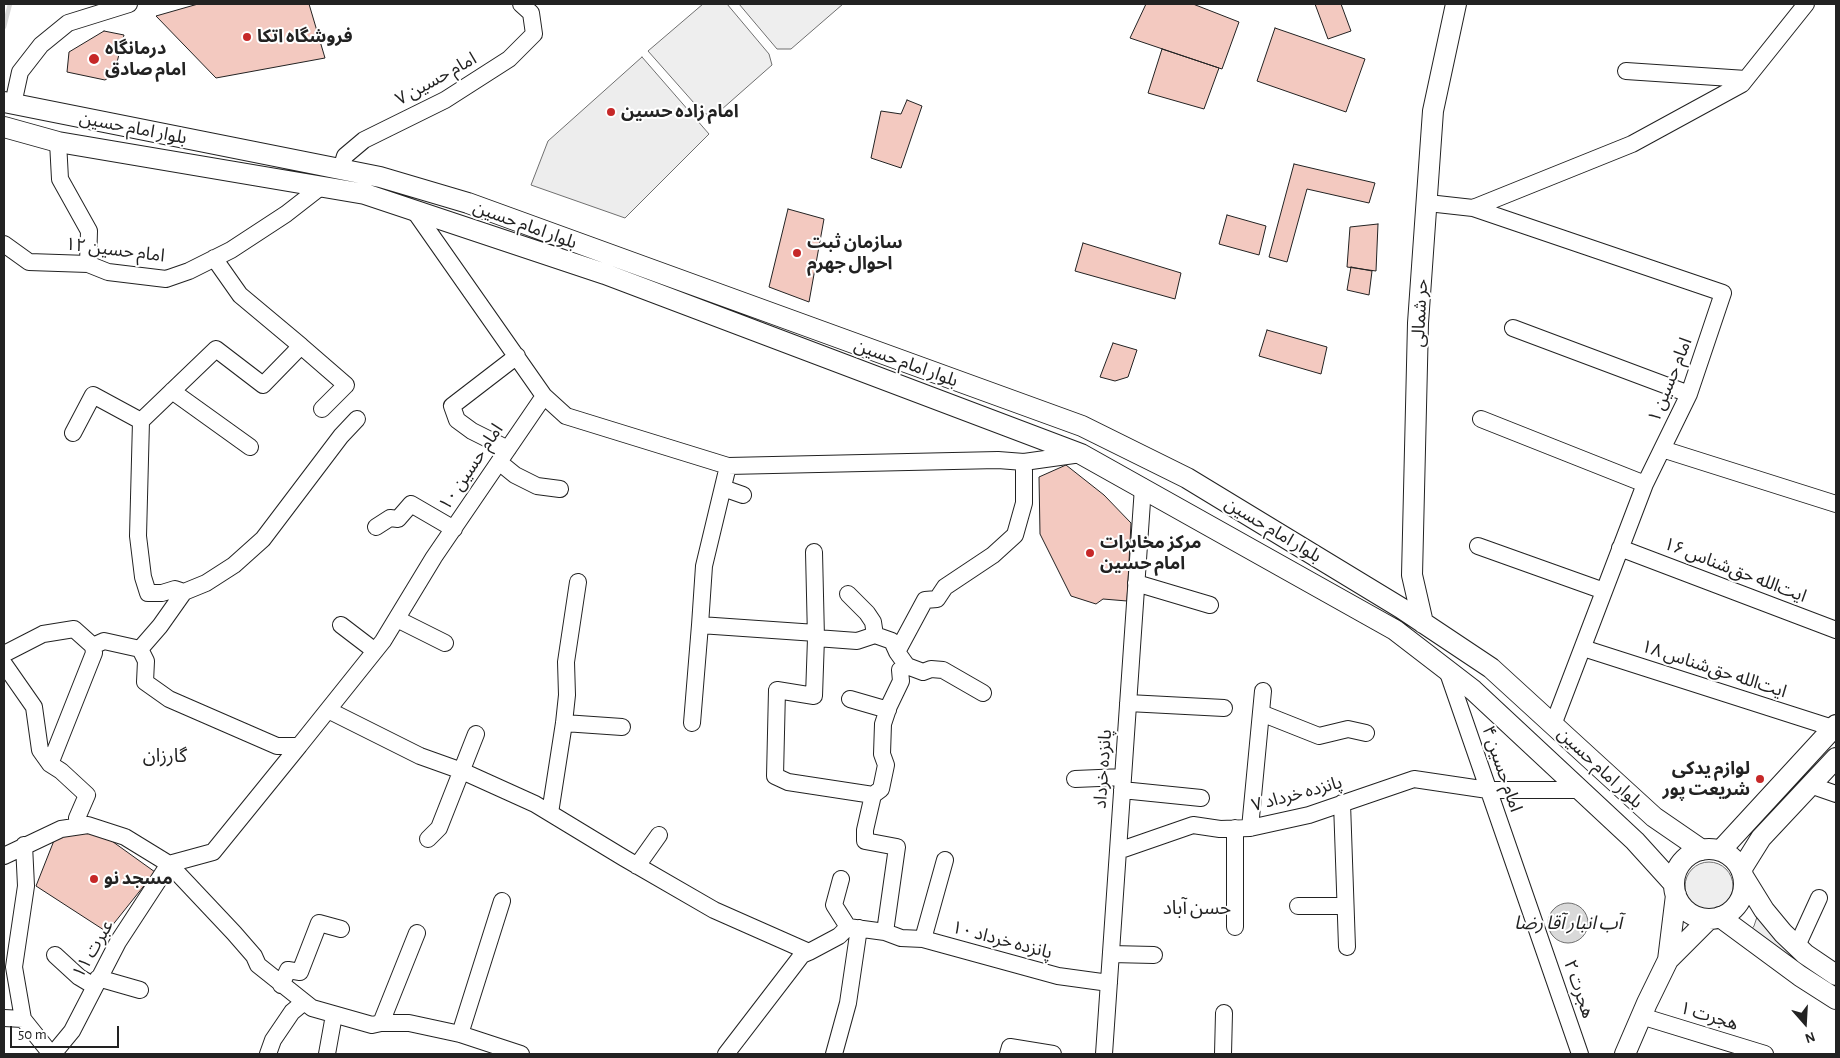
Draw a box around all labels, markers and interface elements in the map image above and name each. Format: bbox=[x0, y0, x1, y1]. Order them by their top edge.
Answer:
place label: فروشگاه اتکا bbox=[257, 26, 353, 48]
marker: فروشگاه اتکا bbox=[241, 31, 253, 43]
place label: درمانگاه امام صادق bbox=[105, 38, 186, 80]
street label: امام حسین ۷ bbox=[392, 48, 480, 110]
marker: درمانگاه امام صادق bbox=[87, 52, 101, 66]
place label: امام زاده حسین bbox=[621, 101, 739, 123]
marker: امام زاده حسین bbox=[605, 106, 617, 118]
street label: بلوار امام حسین bbox=[77, 107, 189, 149]
street label: بلوار امام حسین bbox=[470, 196, 580, 254]
place label: سازمان ثبت احوال جهرم bbox=[807, 232, 903, 274]
street label: امام حسین ۱۲ bbox=[64, 233, 166, 267]
marker: سازمان ثبت احوال جهرم bbox=[791, 247, 803, 259]
street label: حر شمالی bbox=[1407, 278, 1433, 348]
street label: بلوار امام حسین bbox=[851, 334, 961, 392]
street label: امام حسین ۱ bbox=[1643, 334, 1697, 426]
street label: امام حسین ۱۰ bbox=[434, 420, 508, 514]
street label: بلوار امام حسین bbox=[1221, 493, 1325, 567]
place label: مرکز مخابرات امام حسین bbox=[1100, 532, 1202, 574]
street label: ایت‌الله حق‌شناس ۱۶ bbox=[1660, 533, 1810, 607]
marker: مرکز مخابرات امام حسین bbox=[1084, 547, 1096, 559]
street label: ایت‌الله حق‌شناس ۱۸ bbox=[1639, 635, 1789, 703]
street label: امام حسین ۴ bbox=[1477, 723, 1527, 815]
street label: بلوار امام حسین bbox=[1553, 723, 1647, 813]
street label: پانزده خرداد bbox=[1089, 729, 1117, 809]
district label: گارزان bbox=[143, 745, 187, 767]
place label: لوازم یدکی شریعت پور bbox=[1662, 758, 1750, 801]
street label: پانزده خرداد ۷ bbox=[1249, 772, 1345, 816]
marker: لوازم یدکی شریعت پور bbox=[1754, 773, 1766, 785]
place label: مسجد نو bbox=[104, 868, 173, 890]
marker: مسجد نو bbox=[88, 873, 100, 885]
district label: حسن آباد bbox=[1163, 897, 1231, 919]
water label: آب انبار آقا رضا bbox=[1514, 912, 1622, 934]
street label: عبرت ۱۱ bbox=[68, 916, 118, 982]
street label: پانزده خرداد ۱۰ bbox=[949, 916, 1055, 964]
street label: هجرت ۲ bbox=[1559, 957, 1599, 1021]
street label: هجرت ۱ bbox=[1677, 997, 1741, 1035]
north arrow bbox=[1780, 998, 1830, 1048]
scale bar bbox=[12, 1016, 121, 1048]
text: 50 m bbox=[18, 1027, 47, 1042]
text: N bbox=[1803, 1029, 1817, 1045]

